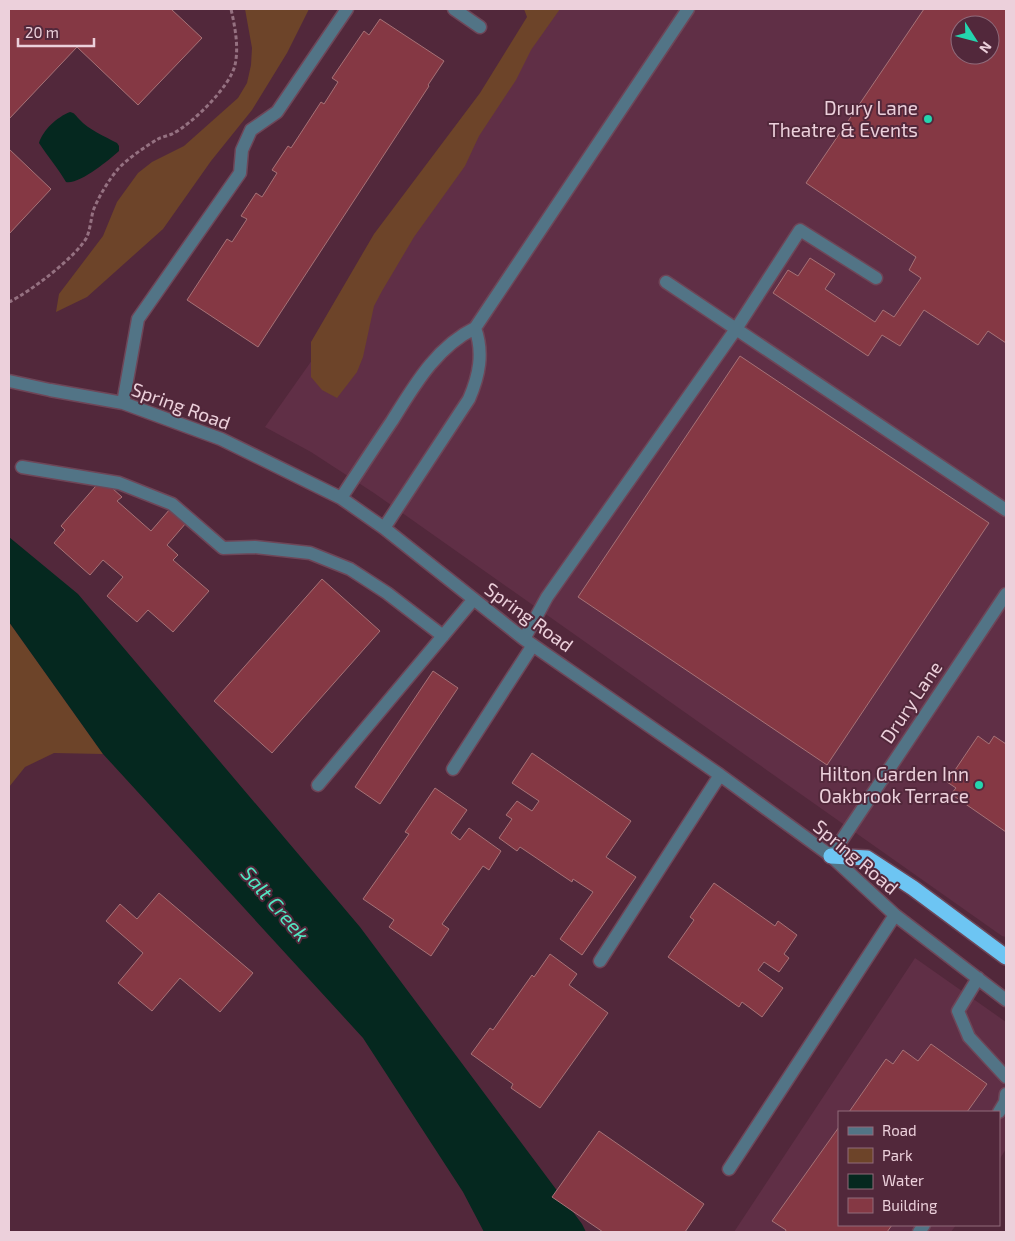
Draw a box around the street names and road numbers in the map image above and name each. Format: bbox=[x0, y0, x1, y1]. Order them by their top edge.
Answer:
street label: Spring Road bbox=[129, 377, 234, 434]
street label: Spring Road bbox=[481, 577, 578, 656]
street label: Drury Lane bbox=[875, 656, 946, 747]
street label: Spring Road bbox=[809, 814, 903, 899]

